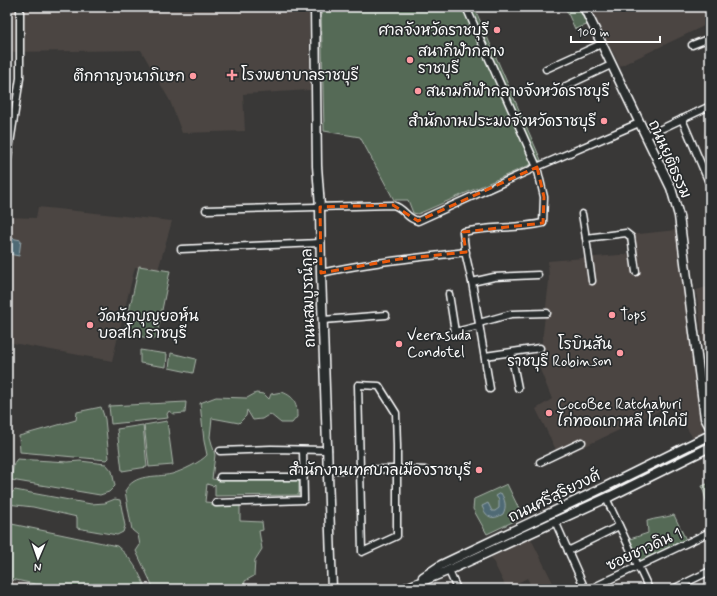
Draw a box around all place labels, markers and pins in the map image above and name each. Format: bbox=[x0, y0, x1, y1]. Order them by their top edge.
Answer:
place label: ศาลจังหวัดราชบุรี bbox=[378, 21, 490, 41]
marker: ศาลจังหวัดราชบุรี bbox=[492, 25, 502, 35]
place label: สนากีฬากลาง ราชบุรี bbox=[418, 42, 505, 79]
marker: สนากีฬากลาง ราชบุรี bbox=[405, 55, 415, 65]
place label: โรงพยาบาลราชบุรี bbox=[241, 65, 359, 86]
place label: ตึกกาญจนาภิเษก bbox=[73, 67, 185, 87]
marker: โรงพยาบาลราชบุรี bbox=[226, 69, 238, 81]
marker: ตึกกาญจนาภิเษก bbox=[188, 71, 198, 81]
place label: สนามกีฬากลางจังหวัดราชบุรี bbox=[426, 82, 610, 102]
marker: สนามกีฬากลางจังหวัดราชบุรี bbox=[413, 86, 423, 96]
place label: สำนักงานประมงจังหวัดราชบุรี bbox=[408, 112, 597, 132]
marker: สำนักงานประมงจังหวัดราชบุรี bbox=[599, 116, 609, 126]
place label: วัดนักบุญยอห์น บอสโก ราชบุรี bbox=[98, 306, 199, 344]
place label: Tops bbox=[620, 306, 646, 326]
marker: Tops bbox=[607, 310, 617, 320]
marker: วัดนักบุญยอห์น บอสโก ราชบุรี bbox=[85, 320, 95, 330]
place label: Veerasuda Condotel bbox=[407, 326, 472, 363]
place label: โรบินสัน ราชบุรี Robinson bbox=[507, 334, 612, 372]
marker: Veerasuda Condotel bbox=[394, 339, 404, 349]
marker: โรบินสัน ราชบุรี Robinson bbox=[615, 348, 625, 358]
place label: CocoBee Ratchaburi ไก่ทอดเกาหลี โคโค่บี bbox=[556, 395, 688, 432]
marker: CocoBee Ratchaburi ไก่ทอดเกาหลี โคโค่บี bbox=[544, 408, 554, 418]
place label: สำนักงานเทศบาลเมืองราชบุรี bbox=[289, 461, 472, 481]
marker: สำนักงานเทศบาลเมืองราชบุรี bbox=[474, 465, 484, 475]

